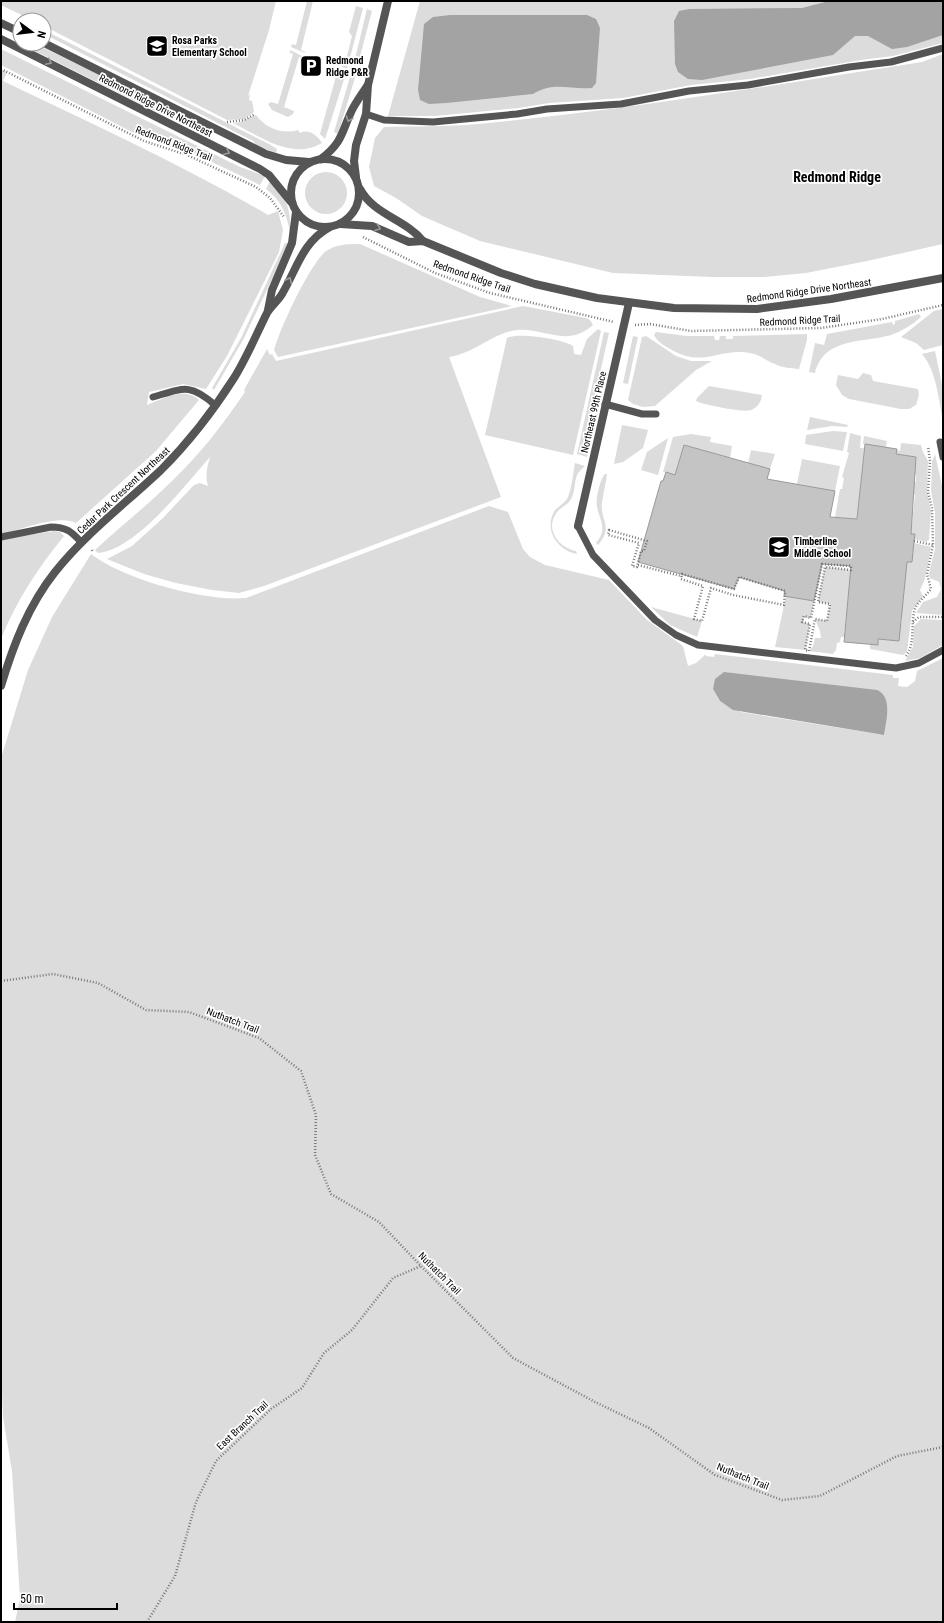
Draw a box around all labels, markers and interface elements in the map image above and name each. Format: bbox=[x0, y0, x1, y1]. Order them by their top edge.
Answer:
north arrow bbox=[12, 12, 52, 52]
text: N bbox=[34, 30, 48, 40]
school or university icon: Rosa Parks Elementary School bbox=[144, 33, 170, 59]
place label: Rosa Parks Elementary School bbox=[172, 35, 247, 58]
parking icon: Redmond Ridge P&R bbox=[298, 53, 324, 79]
place label: Redmond Ridge P&R bbox=[326, 55, 369, 78]
one-way arrow bbox=[44, 57, 52, 65]
street label: Redmond Ridge Drive Northeast bbox=[97, 72, 214, 139]
one-way arrow bbox=[345, 116, 354, 123]
street label: Redmond Ridge Trail bbox=[134, 124, 214, 163]
one-way arrow bbox=[223, 147, 230, 155]
district label: Redmond Ridge bbox=[793, 169, 881, 185]
one-way arrow bbox=[375, 224, 382, 232]
street label: Redmond Ridge Trail bbox=[432, 258, 512, 295]
one-way arrow bbox=[284, 276, 292, 284]
street label: Redmond Ridge Drive Northeast bbox=[746, 276, 872, 305]
street label: Redmond Ridge Trail bbox=[759, 313, 841, 328]
street label: Northeast 99th Place bbox=[579, 370, 608, 454]
street label: Cedar Park Crescent Northeast bbox=[75, 445, 172, 536]
school or university icon: Timberline Middle School bbox=[766, 534, 792, 560]
place label: Timberline Middle School bbox=[794, 536, 851, 559]
street label: Nuthatch Trail bbox=[205, 1005, 261, 1035]
street label: Nuthatch Trail bbox=[416, 1250, 463, 1297]
street label: East Branch Trail bbox=[214, 1399, 270, 1452]
street label: Nuthatch Trail bbox=[715, 1461, 770, 1492]
scale bar bbox=[14, 1585, 117, 1611]
text: 50 m bbox=[20, 1592, 44, 1606]

